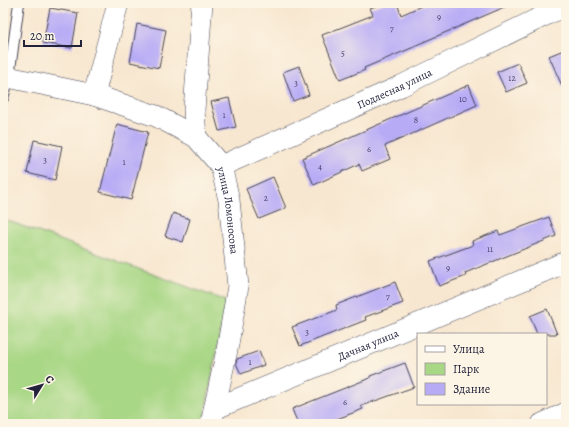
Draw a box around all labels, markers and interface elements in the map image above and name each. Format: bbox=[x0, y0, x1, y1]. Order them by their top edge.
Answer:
house number: 9 bbox=[437, 11, 441, 23]
scale bar bbox=[24, 22, 81, 48]
house number: 7 bbox=[390, 22, 394, 34]
text: 20 m bbox=[30, 28, 54, 44]
house number: 5 bbox=[341, 47, 345, 59]
street label: Подлесная улица bbox=[355, 64, 435, 112]
house number: 12 bbox=[508, 72, 516, 84]
house number: 3 bbox=[294, 77, 298, 89]
house number: 10 bbox=[459, 93, 467, 105]
house number: 1 bbox=[222, 109, 226, 121]
house number: 8 bbox=[414, 114, 418, 126]
house number: 6 bbox=[367, 143, 371, 155]
house number: 3 bbox=[43, 154, 47, 166]
house number: 1 bbox=[122, 156, 126, 168]
house number: 4 bbox=[318, 160, 322, 172]
street label: улица Ломоносова bbox=[214, 164, 242, 256]
house number: 2 bbox=[264, 192, 269, 204]
house number: 11 bbox=[487, 243, 493, 255]
house number: 9 bbox=[446, 262, 450, 274]
house number: 7 bbox=[386, 290, 390, 302]
street label: Дачная улица bbox=[335, 325, 402, 364]
house number: 3 bbox=[305, 326, 309, 338]
legend bbox=[417, 333, 547, 405]
text: Улица bbox=[453, 341, 485, 357]
house number: 1 bbox=[248, 356, 252, 368]
text: Парк bbox=[453, 361, 479, 377]
north arrow bbox=[22, 365, 62, 405]
text: С bbox=[42, 372, 58, 387]
text: Здание bbox=[453, 381, 490, 397]
house number: 6 bbox=[343, 396, 347, 408]

